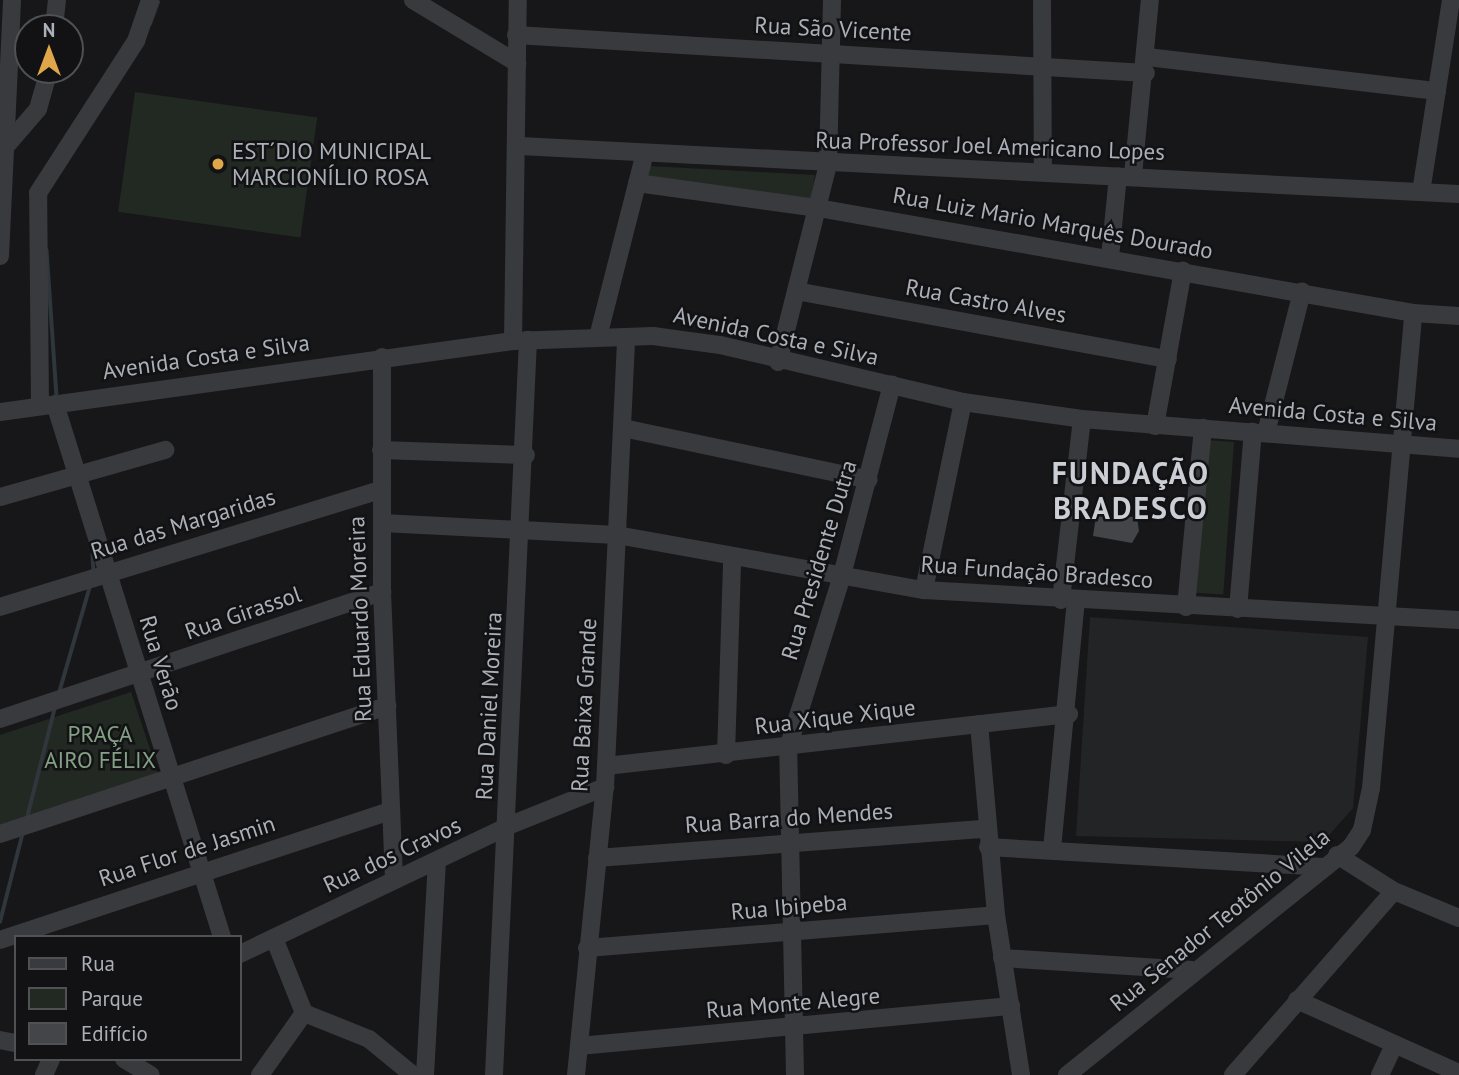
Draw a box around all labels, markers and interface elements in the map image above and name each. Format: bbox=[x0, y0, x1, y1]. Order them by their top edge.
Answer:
street label: Rua São Vicente bbox=[753, 11, 913, 47]
north arrow bbox=[14, 14, 84, 84]
text: N bbox=[43, 18, 55, 42]
street label: Rua Professor Joel Americano Lopes bbox=[814, 126, 1166, 166]
place label: EST´DIO MUNICIPAL MARCIONÍLIO ROSA bbox=[232, 137, 431, 191]
marker: EST´DIO MUNICIPAL MARCIONÍLIO ROSA bbox=[210, 156, 226, 172]
street label: Rua Luiz Mario Marquês Dourado bbox=[890, 181, 1216, 265]
street label: Rua Castro Alves bbox=[903, 273, 1069, 329]
street label: Avenida Costa e Silva bbox=[671, 301, 881, 371]
street label: Avenida Costa e Silva bbox=[101, 329, 311, 385]
street label: Avenida Costa e Silva bbox=[1228, 391, 1438, 437]
district label: FUNDAÇÃO BRADESCO bbox=[1053, 455, 1209, 526]
street label: Rua Presidente Dutra bbox=[776, 457, 862, 663]
street label: Rua das Margaridas bbox=[87, 483, 279, 565]
street label: Rua Eduardo Moreira bbox=[343, 516, 377, 722]
street label: Rua Fundação Bradesco bbox=[920, 550, 1154, 594]
street label: Rua Girassol bbox=[181, 580, 305, 646]
street label: Rua Daniel Moreira bbox=[470, 611, 508, 801]
street label: Rua Verão bbox=[133, 612, 189, 714]
street label: Rua Baixa Grande bbox=[566, 618, 602, 792]
street label: Rua Xique Xique bbox=[752, 693, 918, 741]
park label: PRAÇA AIRO FÉLIX bbox=[44, 720, 156, 774]
street label: Rua Barra do Mendes bbox=[684, 797, 894, 839]
street label: Rua Flor de Jasmin bbox=[95, 809, 279, 893]
street label: Rua dos Cravos bbox=[319, 811, 465, 899]
street label: Rua Senador Teotônio Vilela bbox=[1104, 822, 1336, 1018]
street label: Rua Ibipeba bbox=[730, 888, 848, 926]
legend bbox=[14, 935, 242, 1061]
text: Rua bbox=[81, 950, 115, 977]
street label: Rua Monte Alegre bbox=[704, 982, 882, 1024]
text: Parque bbox=[81, 985, 143, 1012]
text: Edifício bbox=[81, 1020, 148, 1047]

